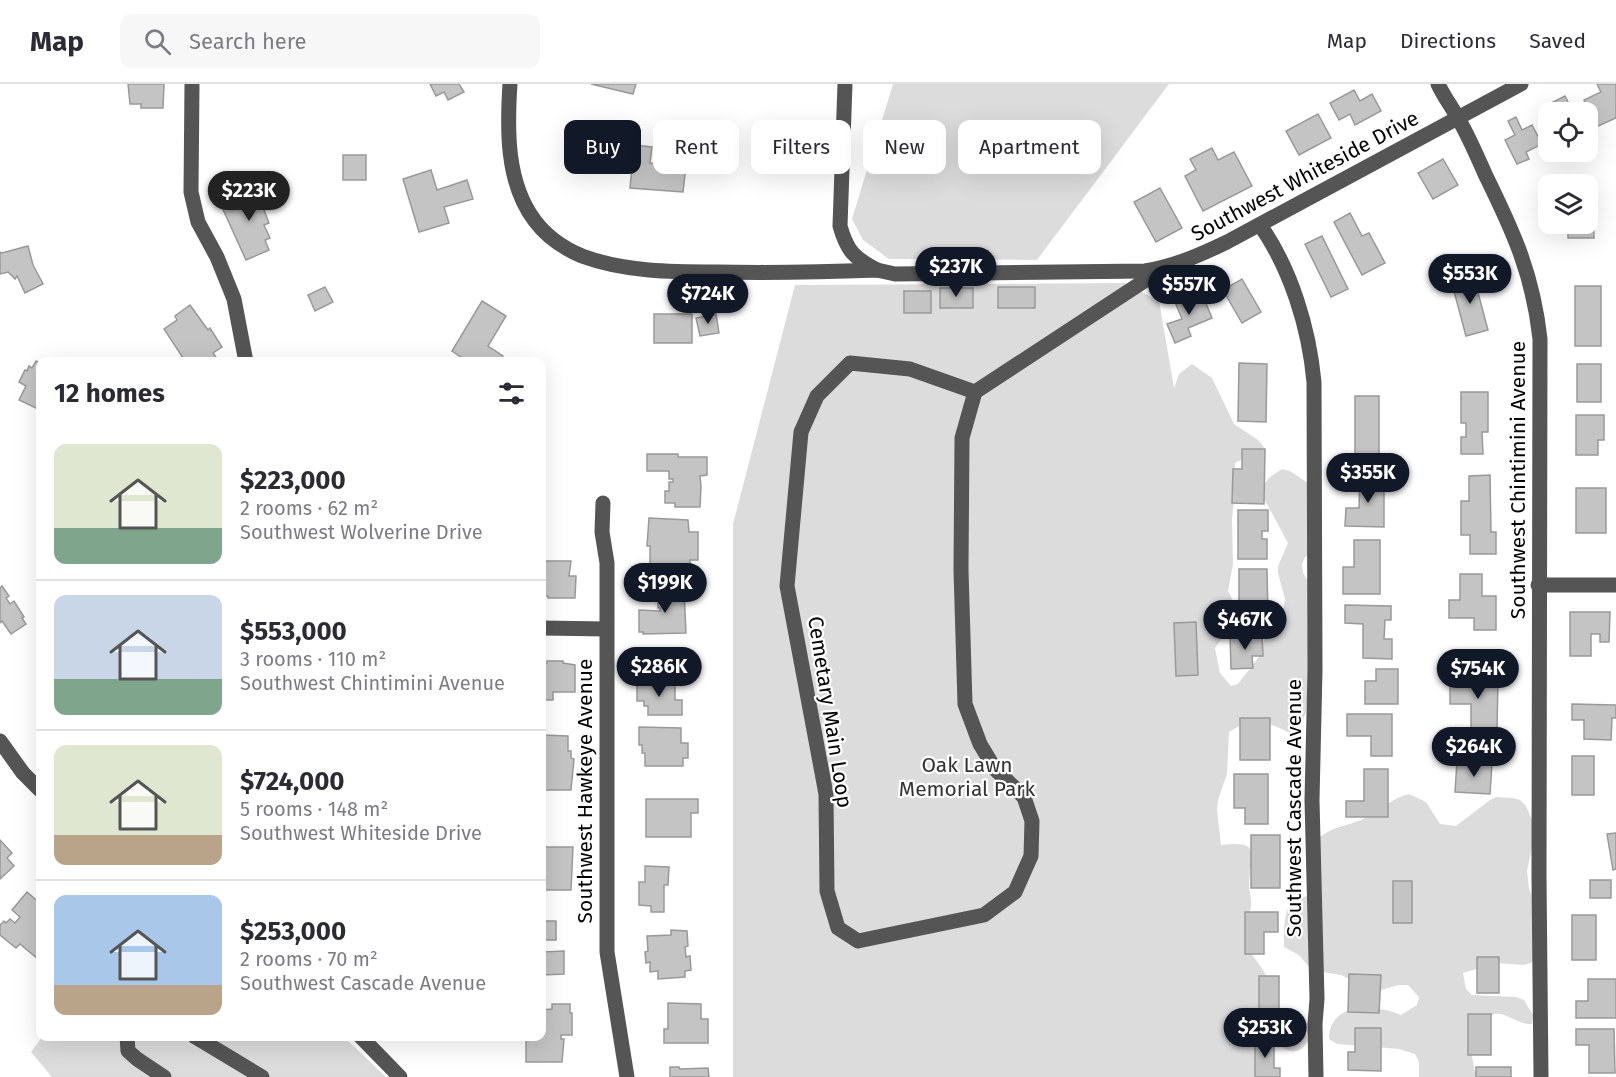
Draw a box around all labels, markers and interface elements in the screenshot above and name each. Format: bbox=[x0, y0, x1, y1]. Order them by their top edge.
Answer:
search box bbox=[120, 14, 540, 68]
text: Map bbox=[30, 25, 84, 58]
icon: search bbox=[141, 25, 174, 58]
text: Search here bbox=[189, 28, 307, 55]
text: Map bbox=[1327, 28, 1367, 54]
text: Directions bbox=[1400, 28, 1496, 54]
text: Saved bbox=[1529, 28, 1586, 54]
map controls bbox=[1538, 102, 1598, 234]
button: locate bbox=[1538, 102, 1598, 162]
street label: Southwest Whiteside Drive bbox=[1187, 105, 1423, 247]
chip: Buy bbox=[564, 120, 641, 174]
chip: Rent bbox=[653, 120, 739, 174]
chip: Filters bbox=[751, 120, 851, 174]
chip: New bbox=[863, 120, 946, 174]
chip: Apartment bbox=[958, 120, 1101, 174]
pin: $223K bbox=[207, 171, 291, 222]
button: layers bbox=[1538, 174, 1598, 234]
text: $223K bbox=[222, 178, 276, 202]
pin: $237K bbox=[914, 247, 998, 298]
text: $237K bbox=[929, 254, 983, 278]
pin: $553K bbox=[1428, 254, 1512, 305]
text: $553K bbox=[1442, 261, 1498, 285]
pin: $557K bbox=[1147, 265, 1231, 316]
text: $557K bbox=[1162, 272, 1216, 296]
pin: $724K bbox=[666, 274, 750, 325]
text: $724K bbox=[681, 281, 735, 305]
street label: Southwest Chintimini Avenue bbox=[1505, 341, 1531, 619]
icon: filters bbox=[495, 377, 528, 410]
text: 12 homes bbox=[54, 378, 165, 409]
pin: $355K bbox=[1326, 453, 1410, 504]
text: $355K bbox=[1340, 460, 1396, 484]
text: $223,000 bbox=[240, 465, 346, 496]
icon: home bbox=[102, 468, 174, 540]
text: 2 rooms · 62 m² bbox=[240, 496, 378, 520]
text: Southwest Wolverine Drive bbox=[240, 520, 483, 544]
pin: $199K bbox=[623, 563, 707, 614]
text: $199K bbox=[638, 570, 692, 594]
pin: $467K bbox=[1203, 600, 1287, 651]
text: $467K bbox=[1217, 607, 1273, 631]
street label: Cemetary Main Loop bbox=[802, 614, 858, 810]
text: $553,000 bbox=[240, 616, 347, 647]
icon: home bbox=[102, 619, 174, 691]
text: 3 rooms · 110 m² bbox=[240, 647, 386, 671]
pin: $286K bbox=[617, 647, 701, 698]
pin: $754K bbox=[1436, 649, 1520, 700]
text: $286K bbox=[631, 654, 687, 678]
text: $754K bbox=[1451, 656, 1505, 680]
street label: Southwest Hawkeye Avenue bbox=[572, 659, 598, 923]
text: Southwest Chintimini Avenue bbox=[240, 671, 505, 695]
street label: Southwest Cascade Avenue bbox=[1281, 679, 1307, 937]
pin: $264K bbox=[1432, 727, 1516, 778]
text: $264K bbox=[1446, 734, 1502, 758]
park label: Oak Lawn Memorial Park bbox=[899, 752, 1035, 802]
text: $724,000 bbox=[240, 766, 345, 797]
icon: home bbox=[102, 769, 174, 841]
text: 5 rooms · 148 m² bbox=[240, 797, 388, 821]
text: Southwest Whiteside Drive bbox=[240, 821, 482, 845]
text: $253,000 bbox=[240, 916, 346, 947]
icon: home bbox=[102, 919, 174, 991]
text: 2 rooms · 70 m² bbox=[240, 947, 378, 971]
text: Southwest Cascade Avenue bbox=[240, 971, 486, 995]
pin: $253K bbox=[1223, 1008, 1307, 1059]
text: $253K bbox=[1238, 1015, 1292, 1039]

